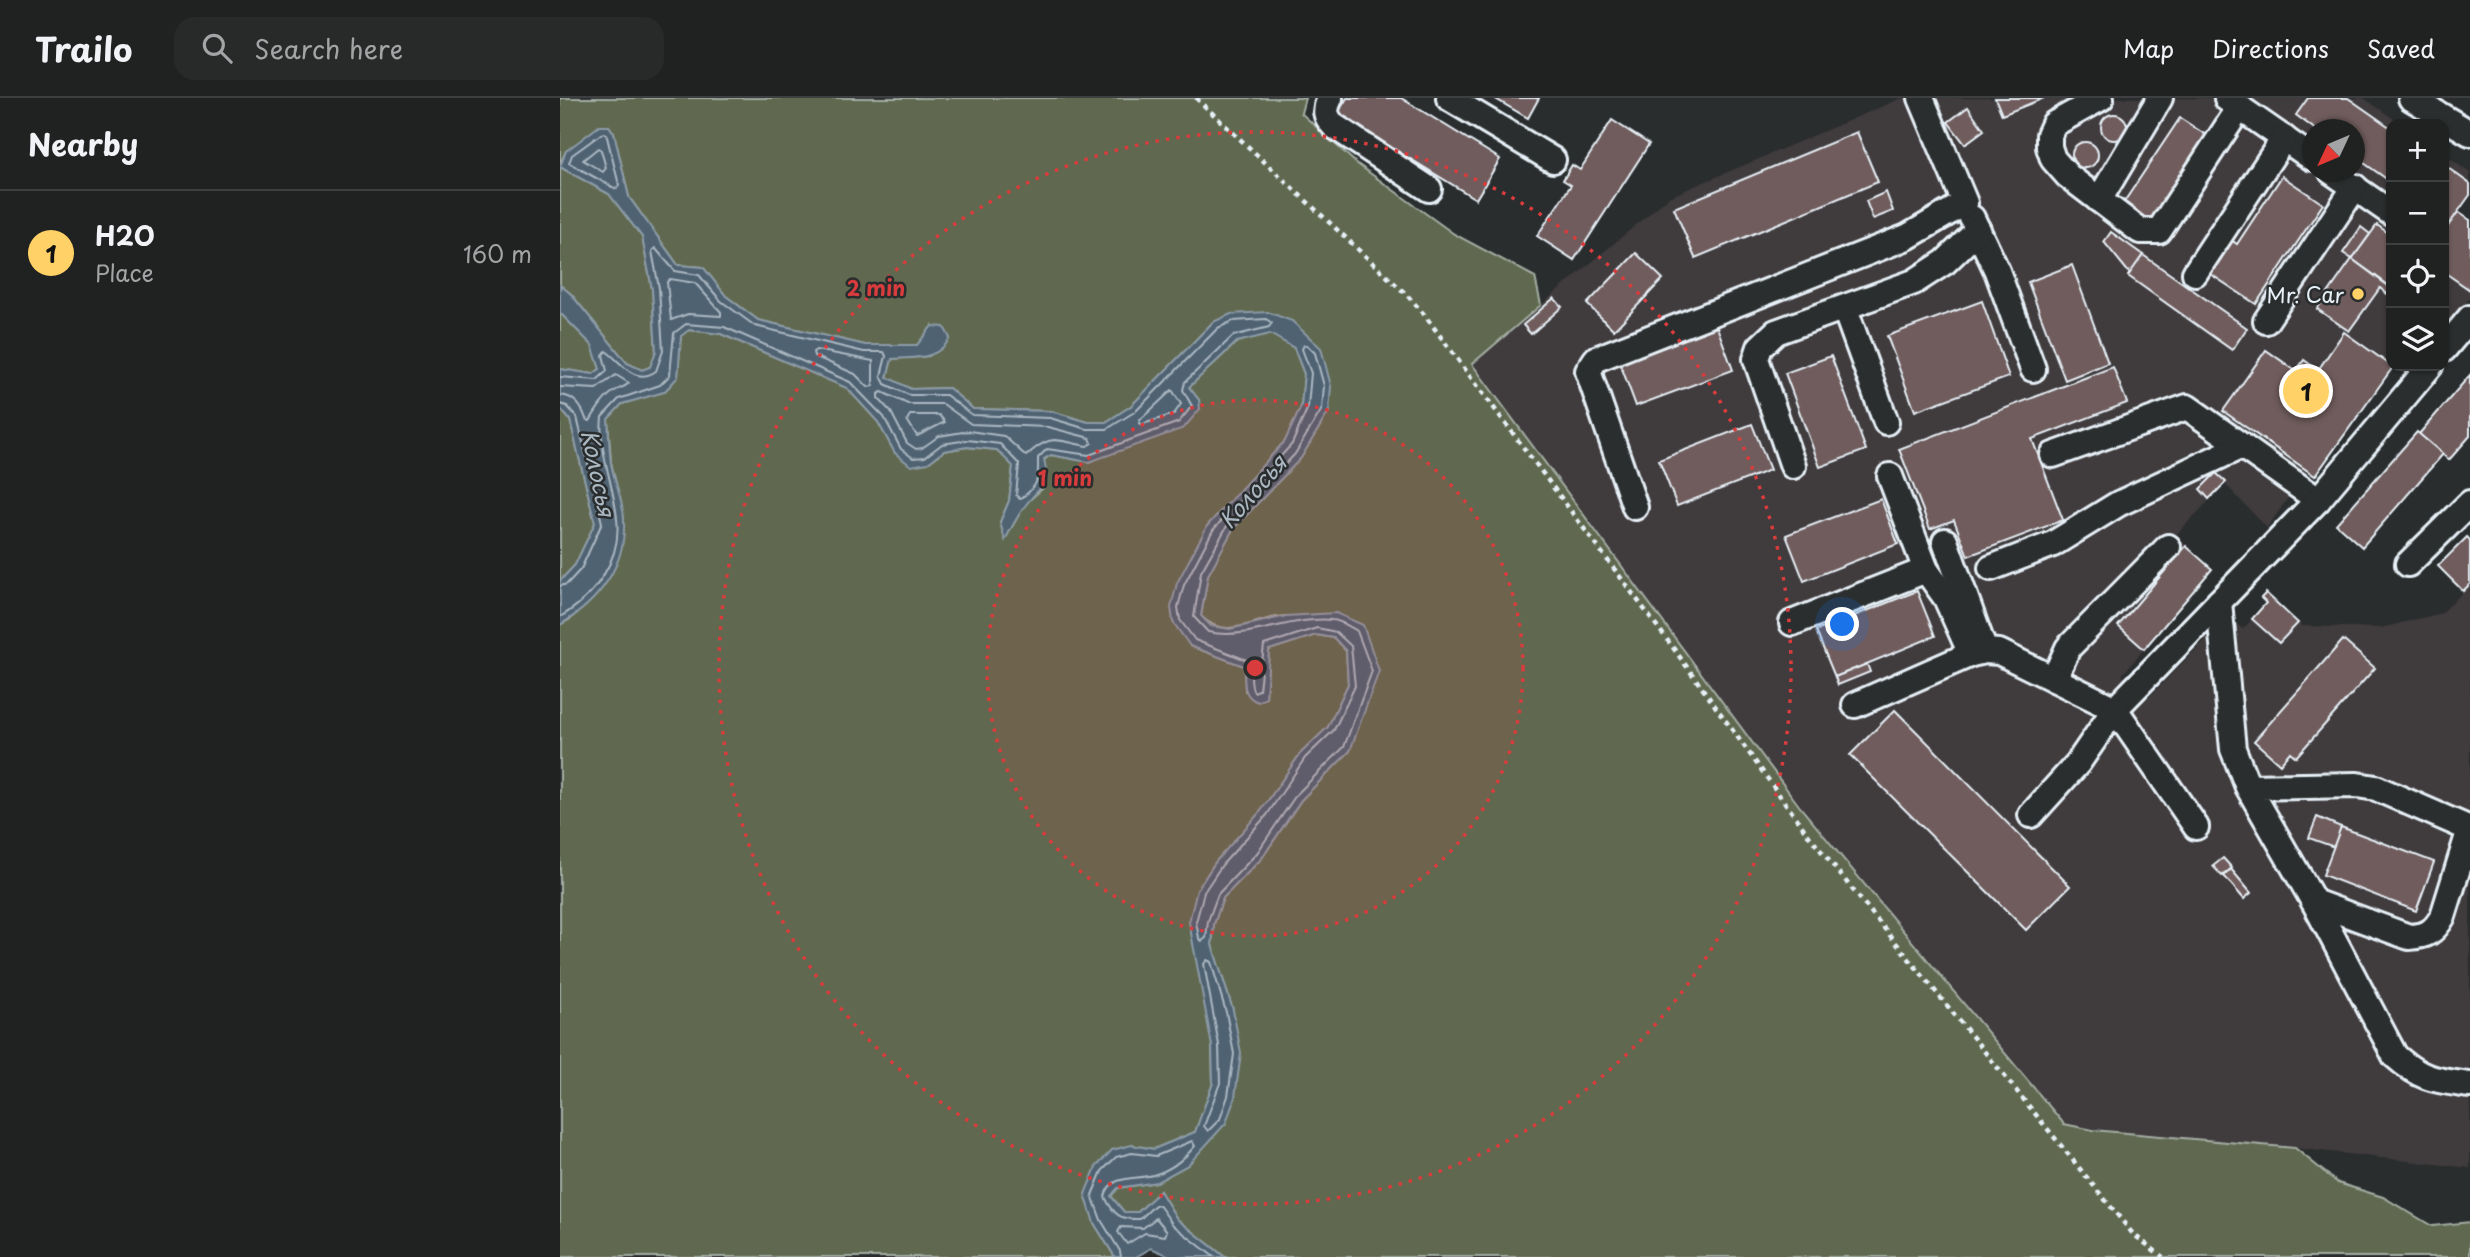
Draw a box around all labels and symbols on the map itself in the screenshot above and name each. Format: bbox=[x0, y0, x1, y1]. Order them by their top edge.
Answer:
north arrow bbox=[2302, 119, 2365, 182]
text: 2 min bbox=[847, 271, 905, 303]
place label: Mr. Car bbox=[2266, 278, 2345, 310]
marker: Mr. Car bbox=[2350, 286, 2366, 302]
pin: 1 bbox=[2283, 365, 2329, 417]
water label: Колосья bbox=[573, 426, 626, 521]
water label: Колосья bbox=[1210, 445, 1295, 536]
text: 1 min bbox=[1038, 461, 1092, 493]
your location bbox=[1825, 607, 1859, 641]
centre of rings bbox=[1243, 656, 1267, 680]

